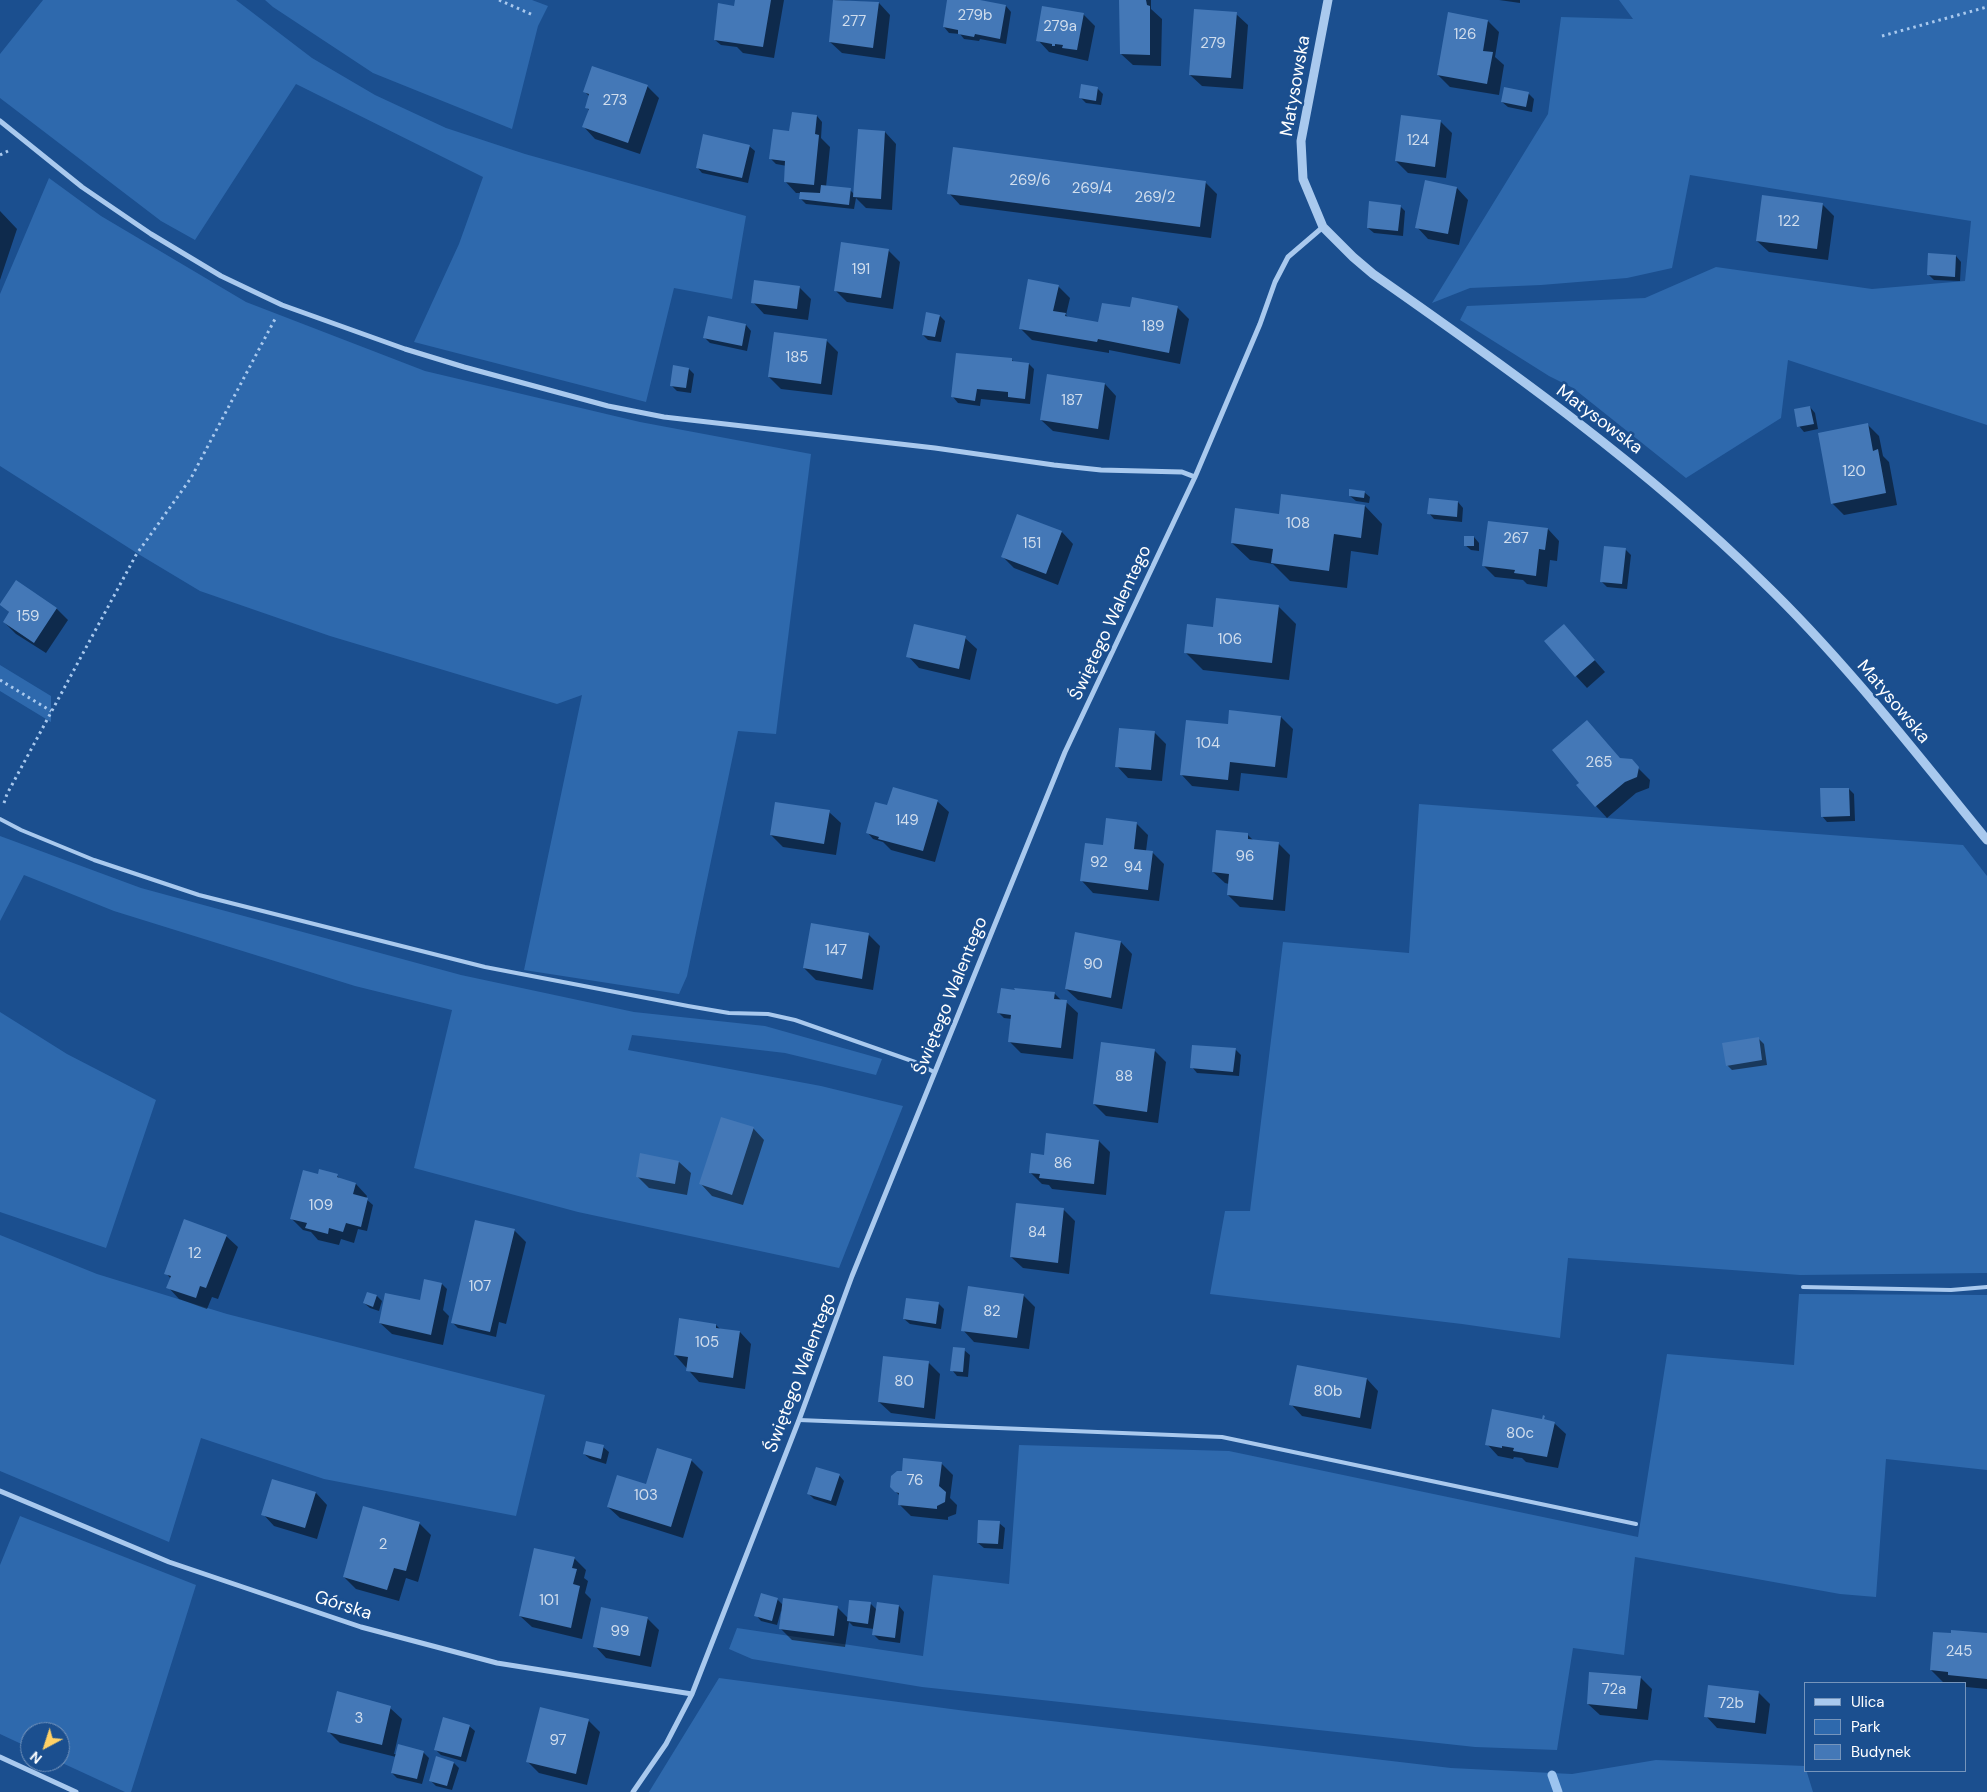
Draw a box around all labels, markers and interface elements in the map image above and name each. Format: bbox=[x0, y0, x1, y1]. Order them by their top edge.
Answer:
house number: 279b bbox=[958, 7, 992, 25]
house number: 277 bbox=[842, 13, 866, 31]
house number: 279a bbox=[1043, 18, 1077, 36]
house number: 126 bbox=[1454, 26, 1476, 44]
street label: Matysowska bbox=[1276, 34, 1316, 138]
house number: 279 bbox=[1200, 35, 1226, 53]
house number: 273 bbox=[603, 92, 627, 110]
house number: 124 bbox=[1407, 132, 1429, 150]
house number: 269/6 bbox=[1009, 172, 1051, 190]
house number: 269/4 bbox=[1072, 180, 1112, 198]
house number: 269/2 bbox=[1135, 189, 1175, 207]
house number: 122 bbox=[1778, 213, 1800, 231]
house number: 191 bbox=[852, 261, 870, 279]
house number: 189 bbox=[1142, 318, 1164, 336]
house number: 185 bbox=[786, 349, 808, 367]
street label: Matysowska bbox=[1552, 381, 1646, 459]
house number: 187 bbox=[1061, 392, 1083, 410]
house number: 120 bbox=[1842, 463, 1866, 481]
house number: 108 bbox=[1286, 515, 1310, 533]
house number: 267 bbox=[1503, 530, 1529, 548]
house number: 151 bbox=[1023, 535, 1041, 553]
street label: Świętego Walentego bbox=[1066, 542, 1156, 704]
house number: 159 bbox=[17, 608, 39, 626]
house number: 106 bbox=[1218, 631, 1242, 649]
street label: Matysowska bbox=[1852, 656, 1934, 748]
house number: 104 bbox=[1196, 735, 1220, 753]
house number: 265 bbox=[1586, 754, 1612, 772]
house number: 149 bbox=[895, 812, 919, 830]
house number: 96 bbox=[1236, 848, 1254, 866]
house number: 92 bbox=[1090, 854, 1108, 872]
house number: 94 bbox=[1124, 859, 1142, 877]
street label: Świętego Walentego bbox=[909, 914, 993, 1078]
house number: 147 bbox=[825, 942, 847, 960]
house number: 90 bbox=[1083, 956, 1103, 974]
house number: 88 bbox=[1115, 1068, 1133, 1086]
house number: 86 bbox=[1054, 1155, 1072, 1173]
house number: 109 bbox=[309, 1197, 333, 1215]
house number: 84 bbox=[1028, 1224, 1046, 1242]
house number: 12 bbox=[188, 1245, 202, 1263]
house number: 107 bbox=[469, 1278, 491, 1296]
street label: Świętego Walentego bbox=[761, 1290, 841, 1456]
house number: 82 bbox=[983, 1303, 1001, 1321]
house number: 105 bbox=[695, 1334, 719, 1352]
house number: 80 bbox=[894, 1373, 914, 1391]
house number: 80b bbox=[1314, 1383, 1342, 1401]
house number: 80c bbox=[1506, 1425, 1534, 1443]
house number: 76 bbox=[906, 1472, 924, 1490]
house number: 103 bbox=[634, 1487, 658, 1505]
house number: 2 bbox=[379, 1536, 387, 1554]
street label: Górska bbox=[312, 1587, 374, 1625]
house number: 101 bbox=[539, 1592, 559, 1610]
house number: 99 bbox=[611, 1623, 629, 1641]
house number: 245 bbox=[1946, 1643, 1972, 1661]
house number: 72a bbox=[1602, 1681, 1626, 1699]
legend bbox=[1804, 1682, 1967, 1772]
text: Ulica bbox=[1851, 1692, 1885, 1712]
house number: 72b bbox=[1718, 1695, 1744, 1713]
house number: 3 bbox=[355, 1710, 363, 1728]
text: Park bbox=[1851, 1717, 1881, 1737]
north arrow bbox=[20, 1722, 70, 1772]
house number: 97 bbox=[549, 1732, 567, 1750]
text: Budynek bbox=[1851, 1742, 1911, 1762]
text: N bbox=[26, 1748, 46, 1768]

